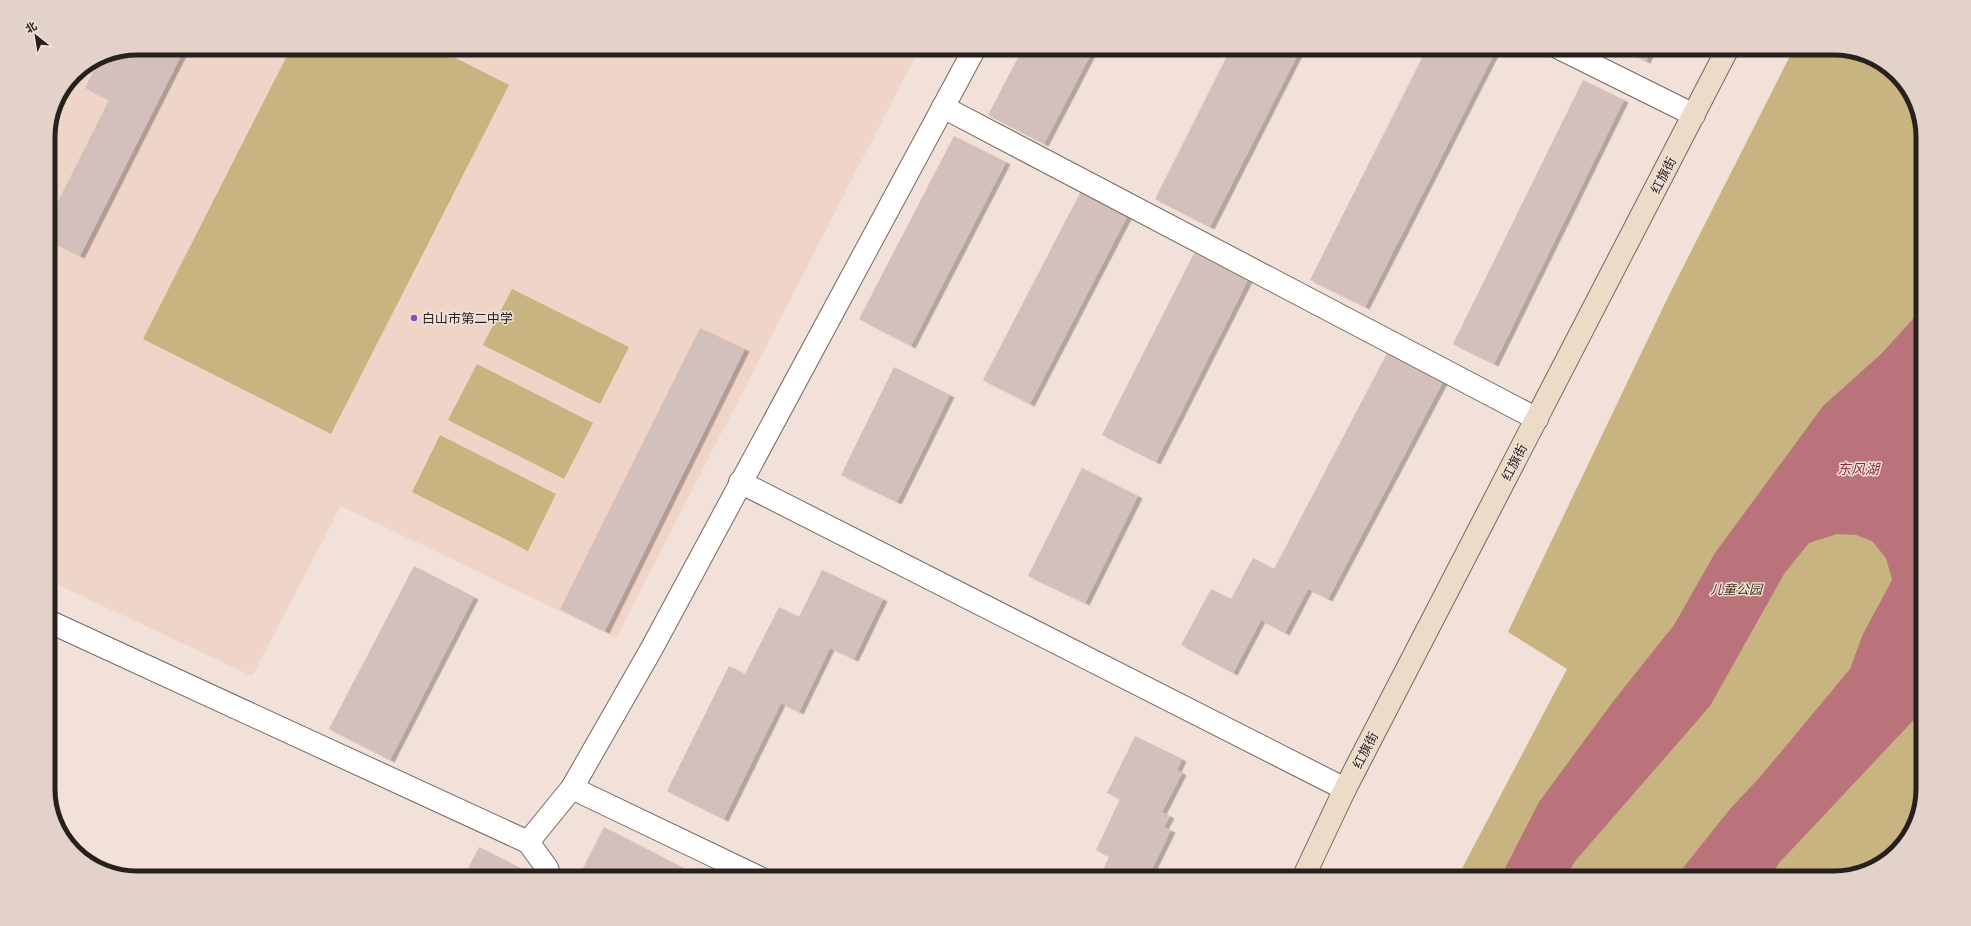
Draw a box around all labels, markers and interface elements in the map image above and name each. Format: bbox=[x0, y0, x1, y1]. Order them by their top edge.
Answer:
north arrow bbox=[16, 16, 56, 56]
text: 北 bbox=[23, 19, 39, 36]
street label: 红旗街 bbox=[1648, 154, 1679, 196]
place label: 白山市第二中学 bbox=[422, 311, 513, 326]
marker: 白山市第二中学 bbox=[409, 313, 419, 323]
street label: 红旗街 bbox=[1499, 441, 1530, 483]
water label: 东风湖 bbox=[1837, 461, 1881, 477]
park label: 儿童公园 bbox=[1710, 582, 1764, 597]
street label: 红旗街 bbox=[1350, 729, 1381, 771]

